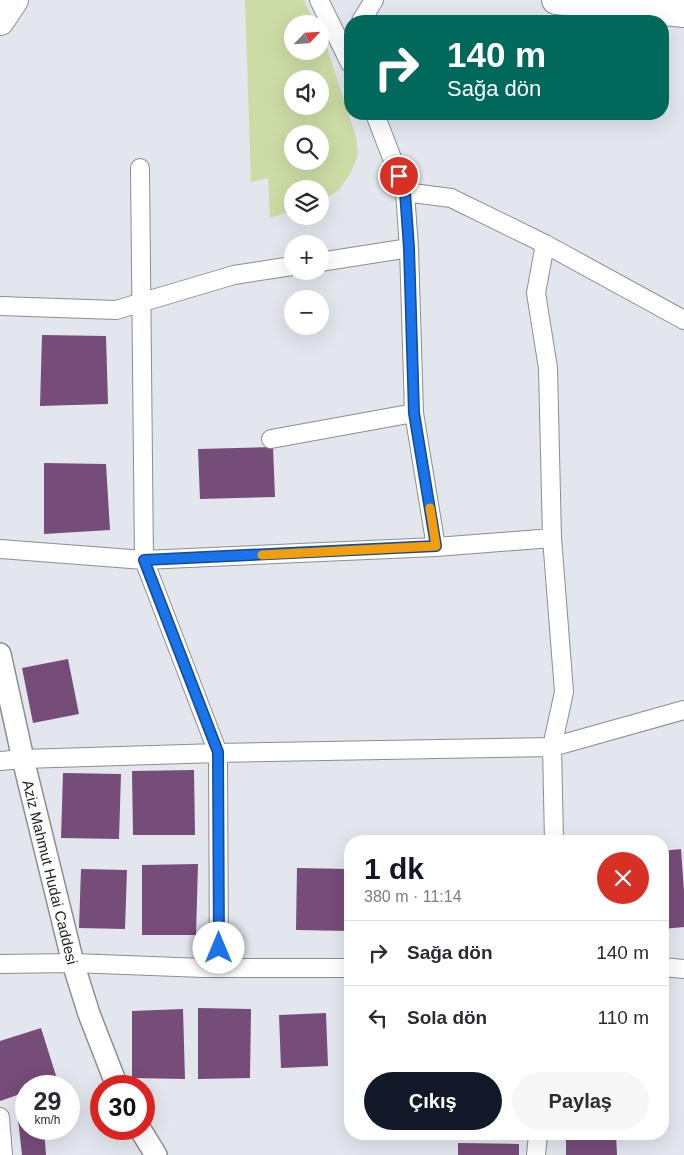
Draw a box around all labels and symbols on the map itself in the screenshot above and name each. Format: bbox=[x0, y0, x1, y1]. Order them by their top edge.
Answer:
north arrow bbox=[284, 15, 329, 60]
pin bbox=[378, 155, 420, 197]
street label: Aziz Mahmut Hudai Caddesi bbox=[20, 778, 82, 966]
position arrow bbox=[192, 921, 244, 973]
speed limit sign: 30 bbox=[90, 1075, 155, 1140]

